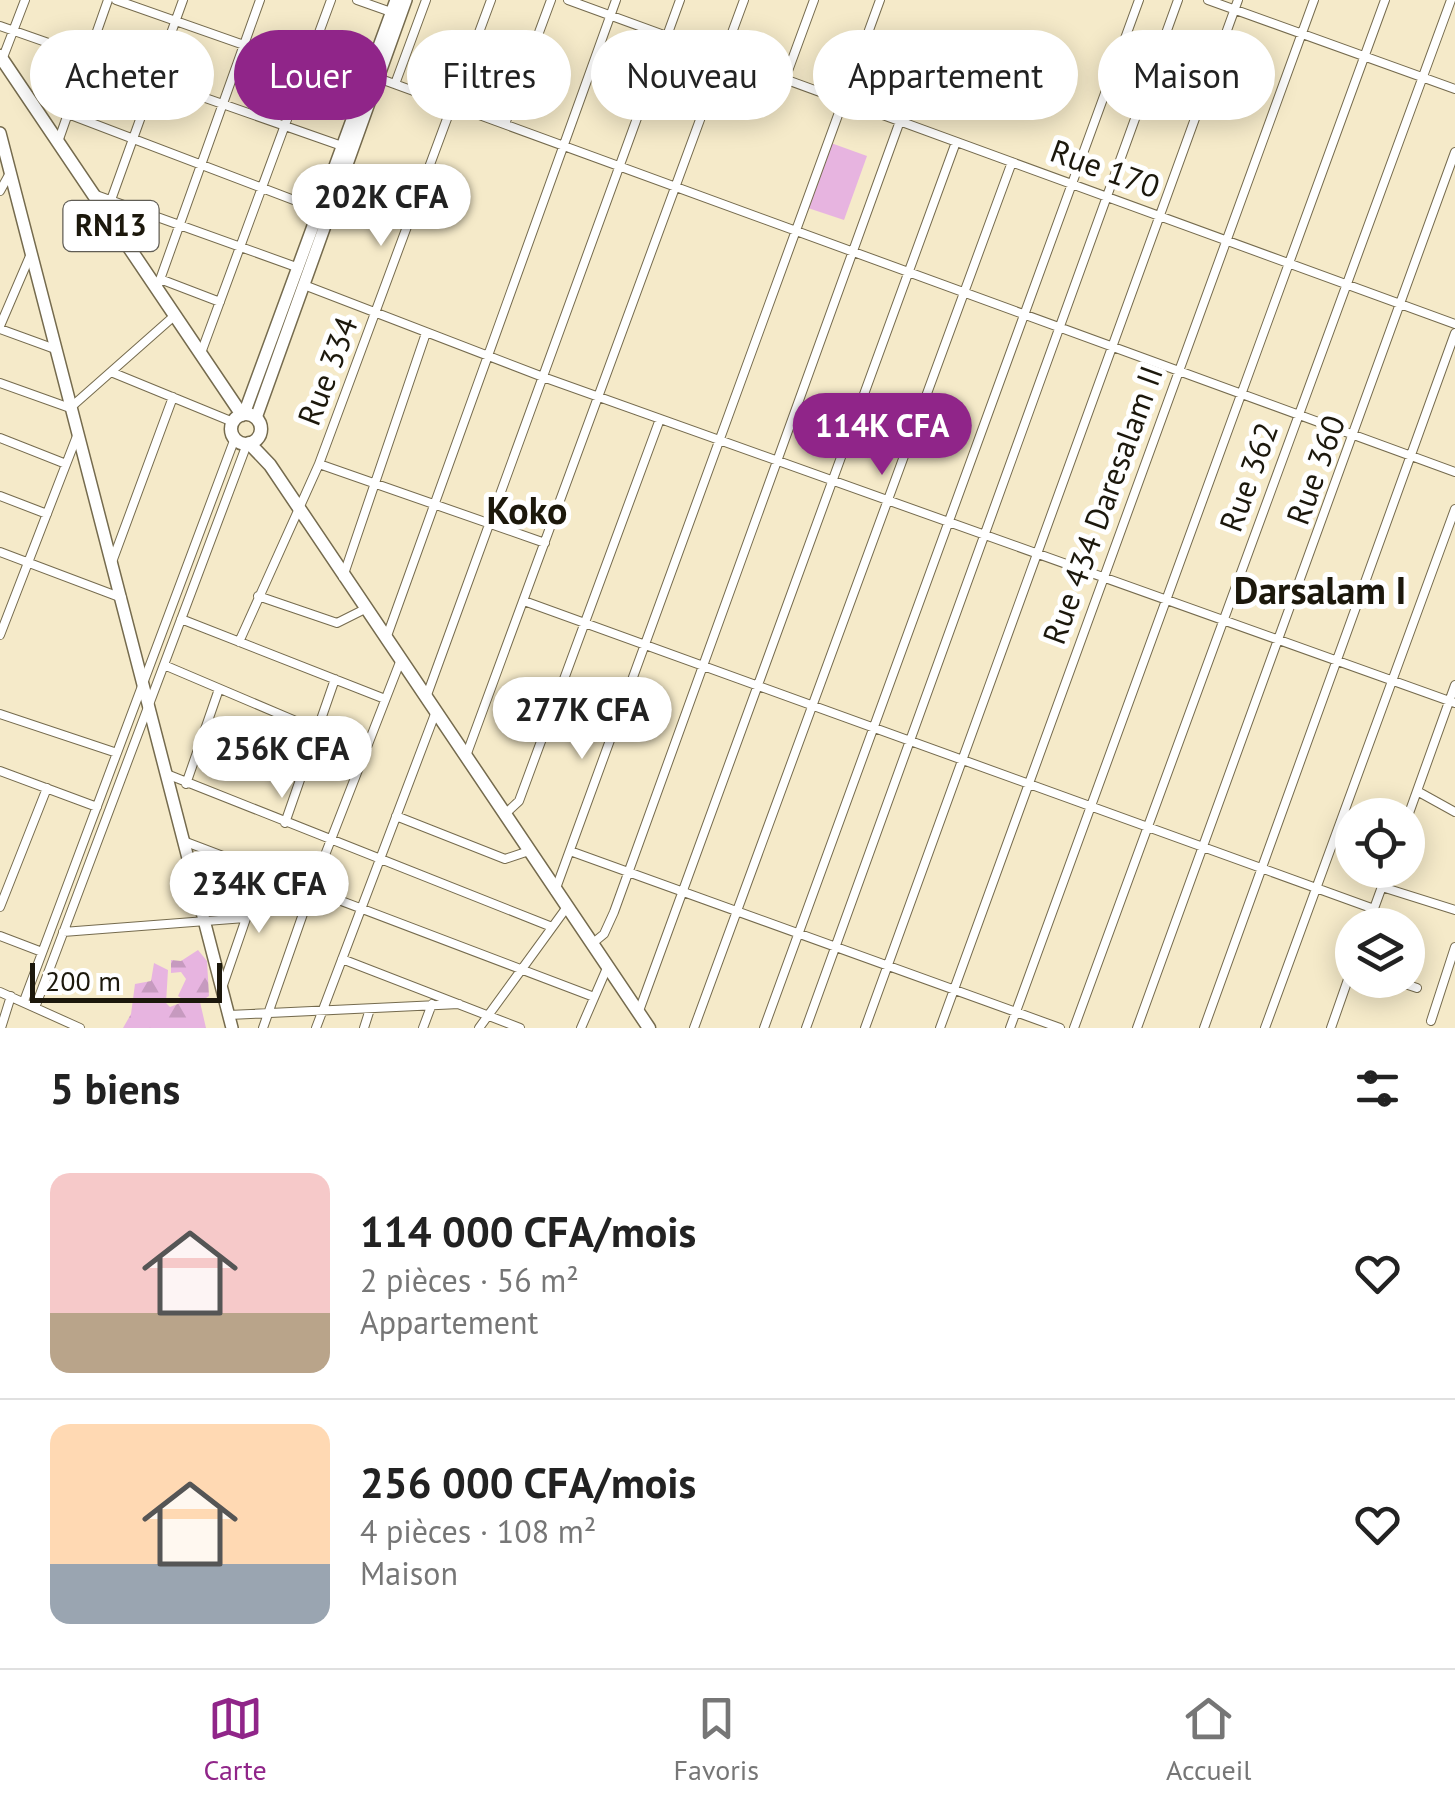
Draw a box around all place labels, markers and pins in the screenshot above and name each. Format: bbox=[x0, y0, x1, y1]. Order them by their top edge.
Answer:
pin: 202K CFA bbox=[278, 164, 484, 249]
pin: 114K CFA bbox=[779, 393, 985, 478]
pin: 277K CFA bbox=[479, 677, 685, 762]
pin: 256K CFA bbox=[179, 716, 385, 801]
pin: 234K CFA bbox=[156, 851, 362, 936]

